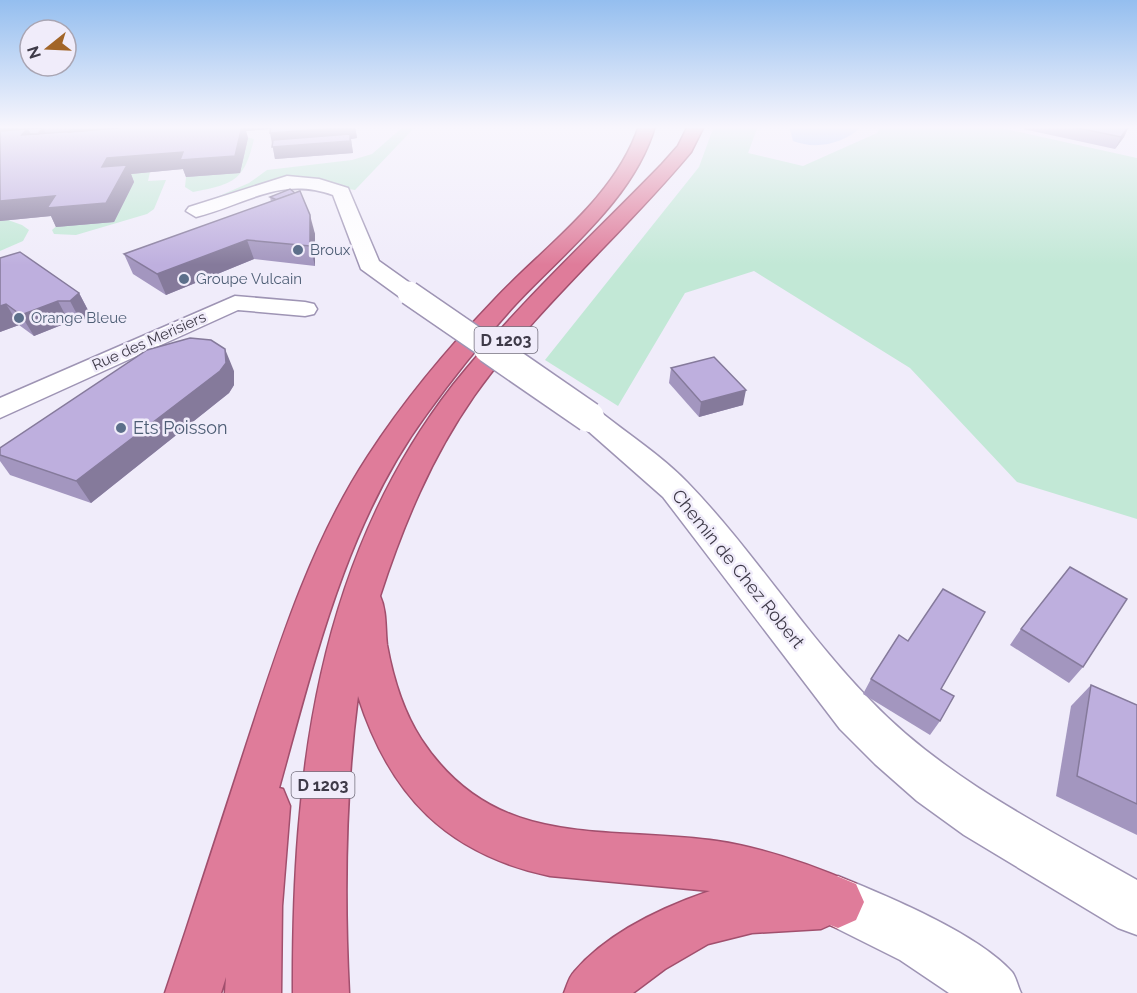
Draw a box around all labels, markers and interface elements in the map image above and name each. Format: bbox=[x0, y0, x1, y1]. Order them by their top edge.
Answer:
north arrow bbox=[18, 18, 78, 78]
text: N bbox=[23, 44, 45, 61]
place label: Broux bbox=[310, 241, 351, 259]
marker: Broux bbox=[291, 243, 305, 257]
place label: Groupe Vulcain bbox=[196, 270, 302, 288]
marker: Groupe Vulcain bbox=[177, 272, 191, 286]
street label: Rue des Merisiers bbox=[89, 308, 209, 374]
place label: Orange Bleue bbox=[31, 309, 127, 327]
marker: Orange Bleue bbox=[12, 311, 26, 325]
road number: D 1203 bbox=[474, 327, 538, 353]
place label: Ets Poisson bbox=[133, 417, 227, 438]
marker: Ets Poisson bbox=[114, 421, 128, 435]
street label: Chemin de Chez Robert bbox=[668, 485, 809, 652]
road number: D 1203 bbox=[292, 772, 354, 798]

